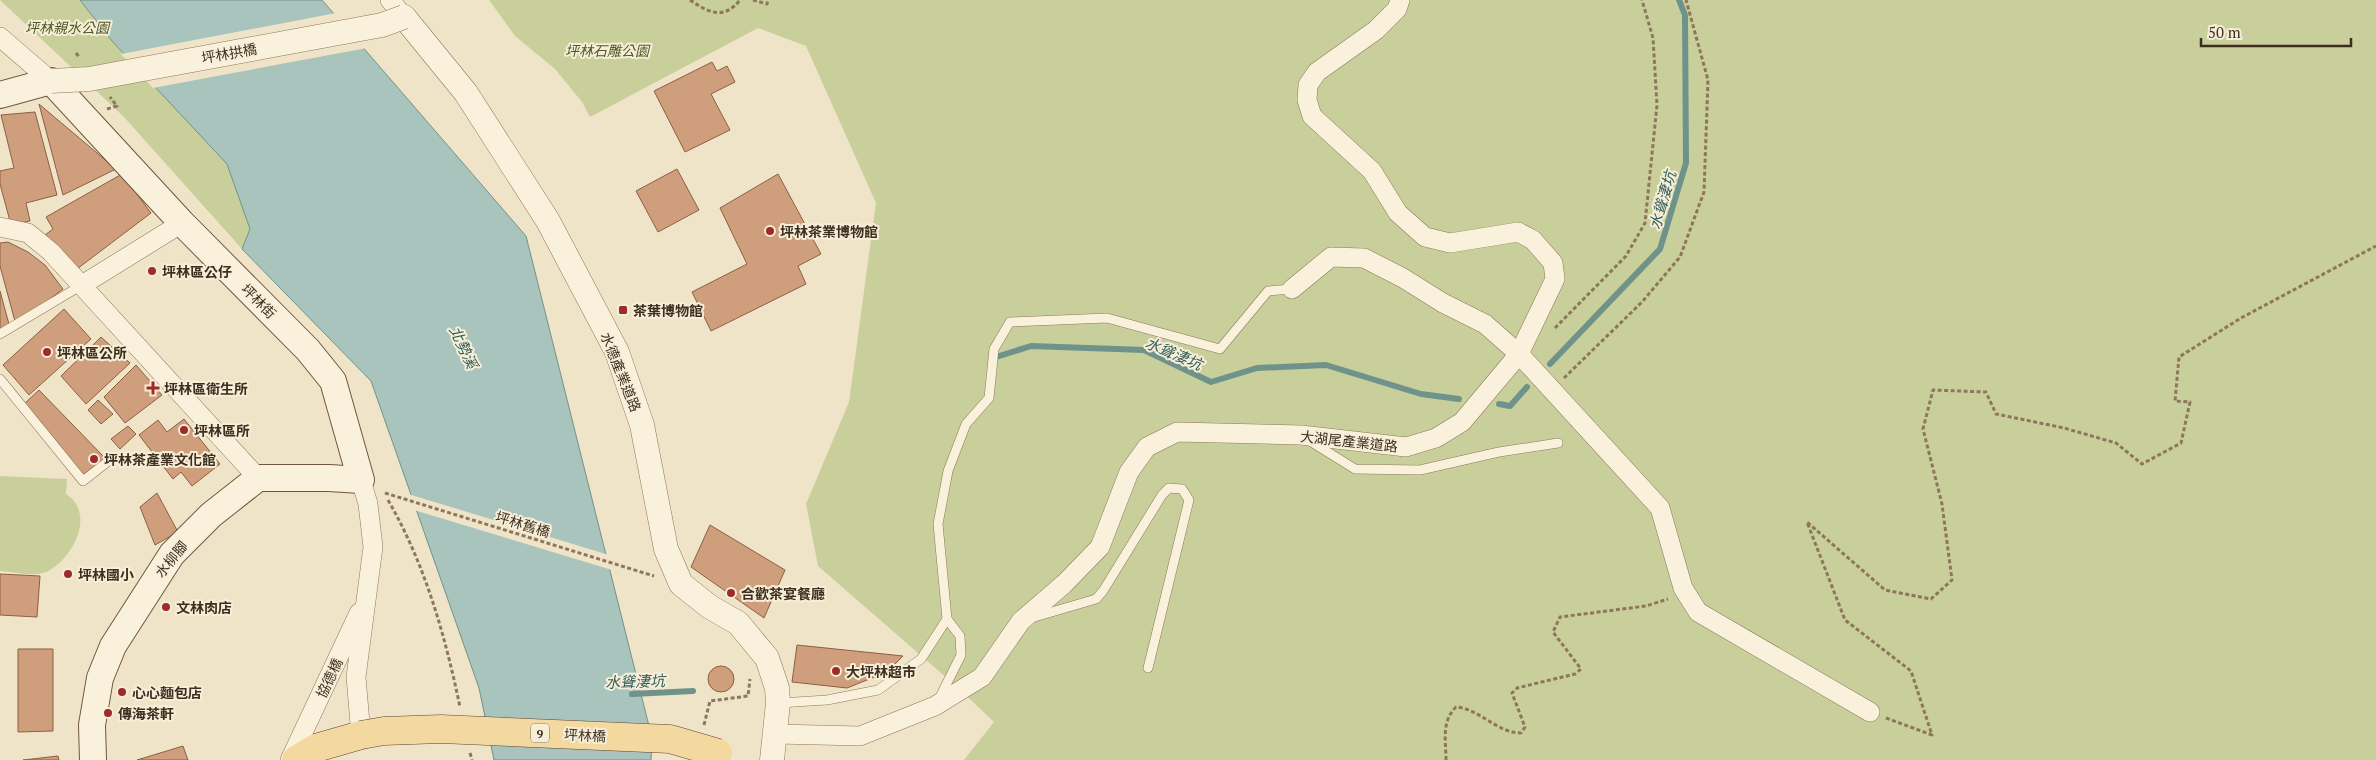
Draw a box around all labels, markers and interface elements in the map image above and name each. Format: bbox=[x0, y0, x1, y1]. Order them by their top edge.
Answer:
scale bar bbox=[2201, 15, 2351, 47]
park label: 坪林親水公園 bbox=[25, 18, 111, 37]
text: 50 m bbox=[2208, 22, 2241, 42]
street label: 坪林拱橋 bbox=[200, 39, 258, 67]
park label: 坪林石雕公園 bbox=[565, 41, 651, 60]
water label: 水聳淒坑 bbox=[1644, 166, 1680, 232]
place label: 坪林茶業博物館 bbox=[780, 222, 878, 241]
marker: 坪林茶業博物館 bbox=[764, 225, 776, 237]
place label: 坪林區公仔 bbox=[162, 262, 232, 281]
marker: 坪林區公仔 bbox=[146, 265, 158, 277]
street label: 坪林街 bbox=[237, 279, 281, 323]
place label: 茶葉博物館 bbox=[633, 301, 703, 320]
marker: 茶葉博物館 bbox=[617, 304, 629, 316]
water label: 北勢溪 bbox=[445, 322, 483, 373]
street label: 水德產業道路 bbox=[596, 329, 646, 415]
water label: 水聳淒坑 bbox=[1142, 332, 1207, 375]
place label: 坪林區公所 bbox=[57, 343, 127, 362]
marker: 坪林區公所 bbox=[41, 346, 53, 358]
place label: 坪林區衛生所 bbox=[164, 379, 248, 398]
marker: 坪林區衛生所 bbox=[146, 381, 160, 395]
place label: 坪林區所 bbox=[194, 421, 250, 440]
marker: 坪林區所 bbox=[178, 424, 190, 436]
street label: 大湖尾產業道路 bbox=[1299, 426, 1399, 456]
place label: 坪林茶產業文化館 bbox=[104, 450, 216, 469]
marker: 坪林茶產業文化館 bbox=[88, 453, 100, 465]
street label: 坪林舊橋 bbox=[493, 507, 553, 541]
street label: 水柳腳 bbox=[150, 537, 192, 581]
place label: 坪林國小 bbox=[78, 565, 134, 584]
marker: 坪林國小 bbox=[62, 568, 74, 580]
place label: 合歡茶宴餐廳 bbox=[741, 584, 825, 603]
marker: 合歡茶宴餐廳 bbox=[725, 587, 737, 599]
place label: 文林肉店 bbox=[176, 598, 232, 617]
marker: 文林肉店 bbox=[160, 601, 172, 613]
street label: 協德橋 bbox=[312, 655, 346, 701]
place label: 大坪林超市 bbox=[846, 662, 916, 681]
marker: 大坪林超市 bbox=[830, 665, 842, 677]
water label: 水聳淒坑 bbox=[605, 670, 667, 692]
place label: 心心麵包店 bbox=[132, 683, 202, 702]
marker: 心心麵包店 bbox=[116, 686, 128, 698]
place label: 傳海茶軒 bbox=[118, 704, 174, 723]
marker: 傳海茶軒 bbox=[102, 707, 114, 719]
road number: 9 bbox=[531, 724, 549, 742]
street label: 坪林橋 bbox=[564, 724, 606, 746]

